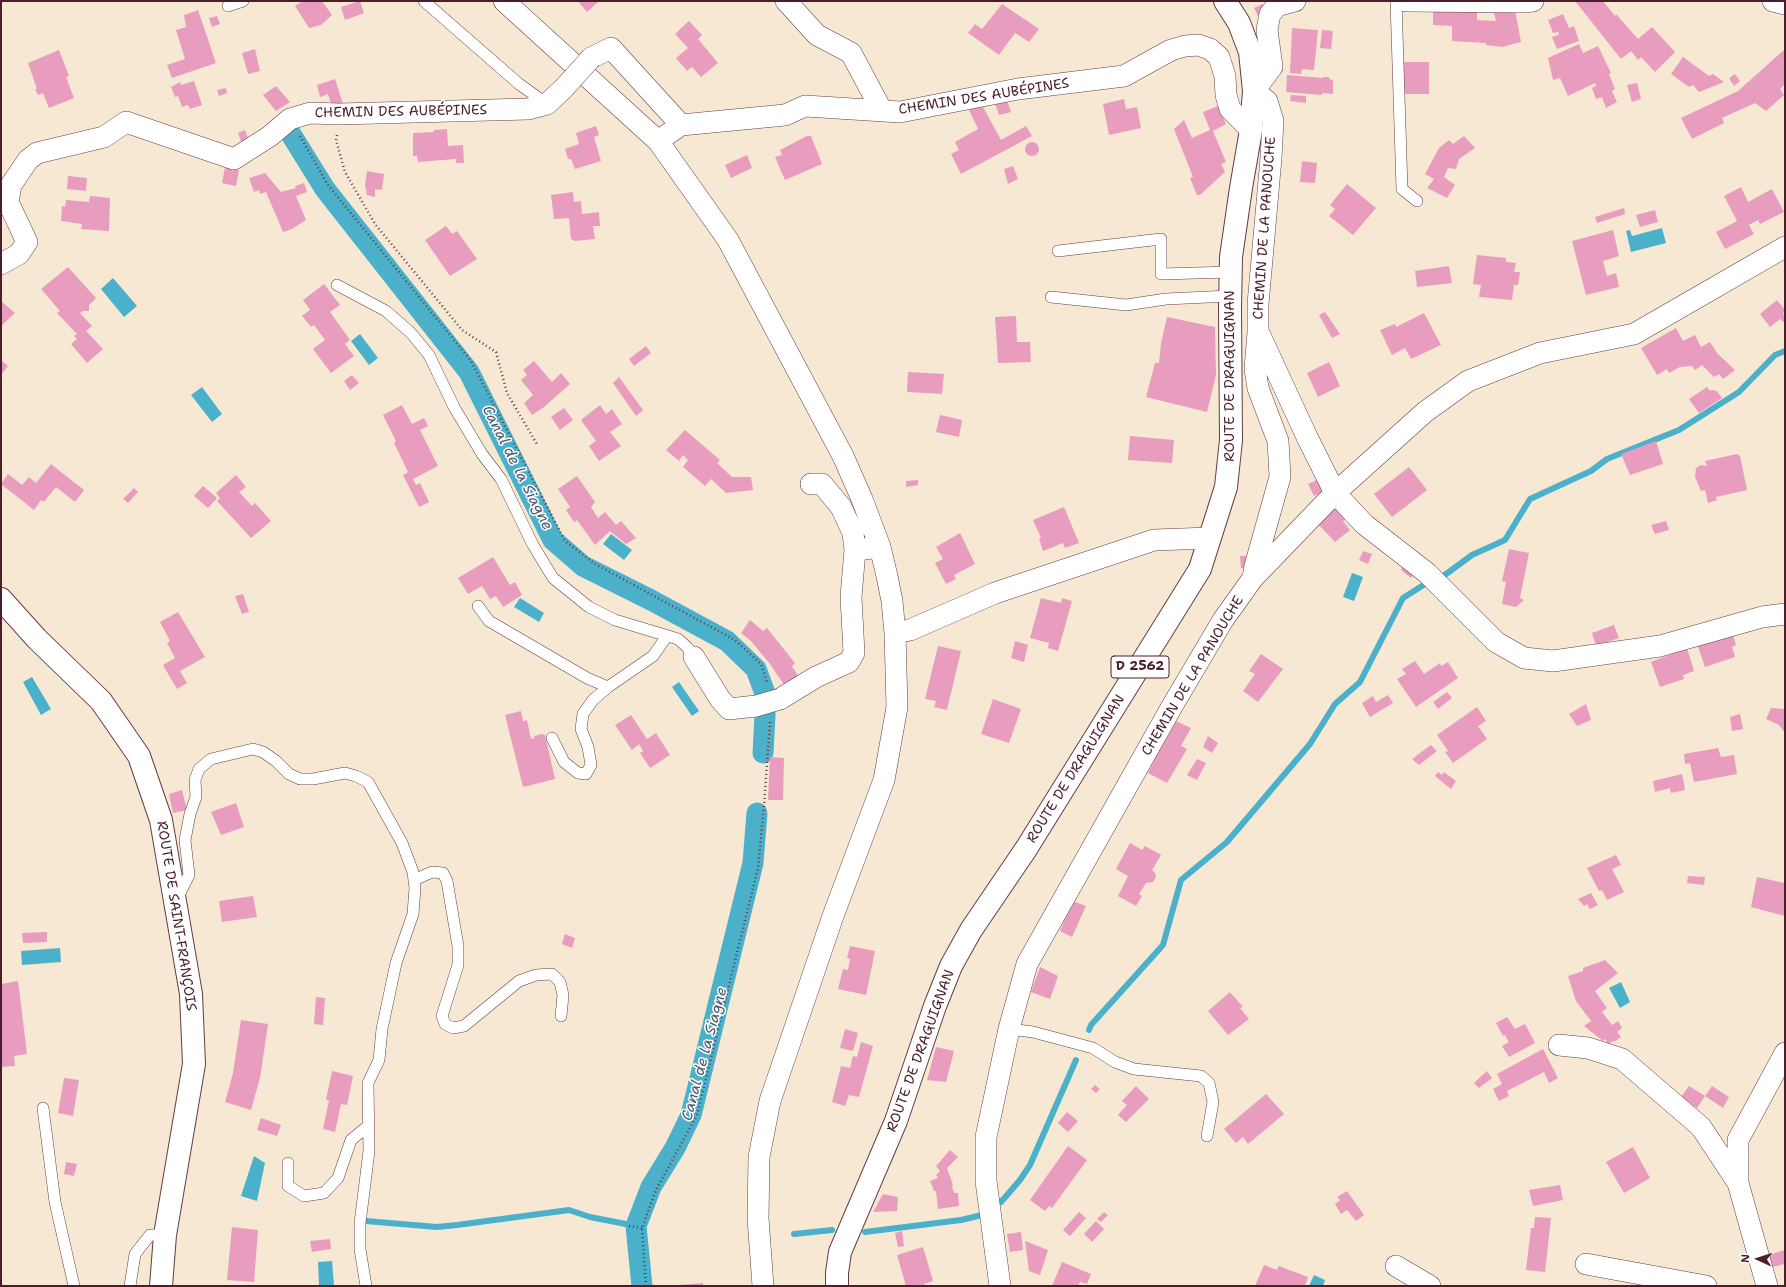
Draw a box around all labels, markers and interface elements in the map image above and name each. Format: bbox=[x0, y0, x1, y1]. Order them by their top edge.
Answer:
street label: CHEMIN DES AUBÉPINES bbox=[897, 75, 1071, 119]
street label: CHEMIN DES AUBÉPINES bbox=[315, 102, 487, 122]
street label: CHEMIN DE LA PANOUCHE bbox=[1250, 136, 1280, 320]
street label: ROUTE DE DRAGUIGNAN bbox=[1222, 290, 1238, 462]
water label: Canal de la Siagne bbox=[478, 403, 556, 533]
street label: CHEMIN DE LA PANOUCHE bbox=[1139, 593, 1247, 759]
road number: D 2562 bbox=[1111, 656, 1169, 678]
street label: ROUTE DE DRAGUIGNAN bbox=[1023, 692, 1129, 846]
street label: ROUTE DE SAINT-FRANÇOIS bbox=[153, 820, 199, 1012]
street label: ROUTE DE DRAGUIGNAN bbox=[884, 968, 958, 1134]
water label: Canal de la Siagne bbox=[679, 985, 731, 1123]
north arrow bbox=[1738, 1239, 1778, 1279]
text: N bbox=[1738, 1254, 1753, 1263]

